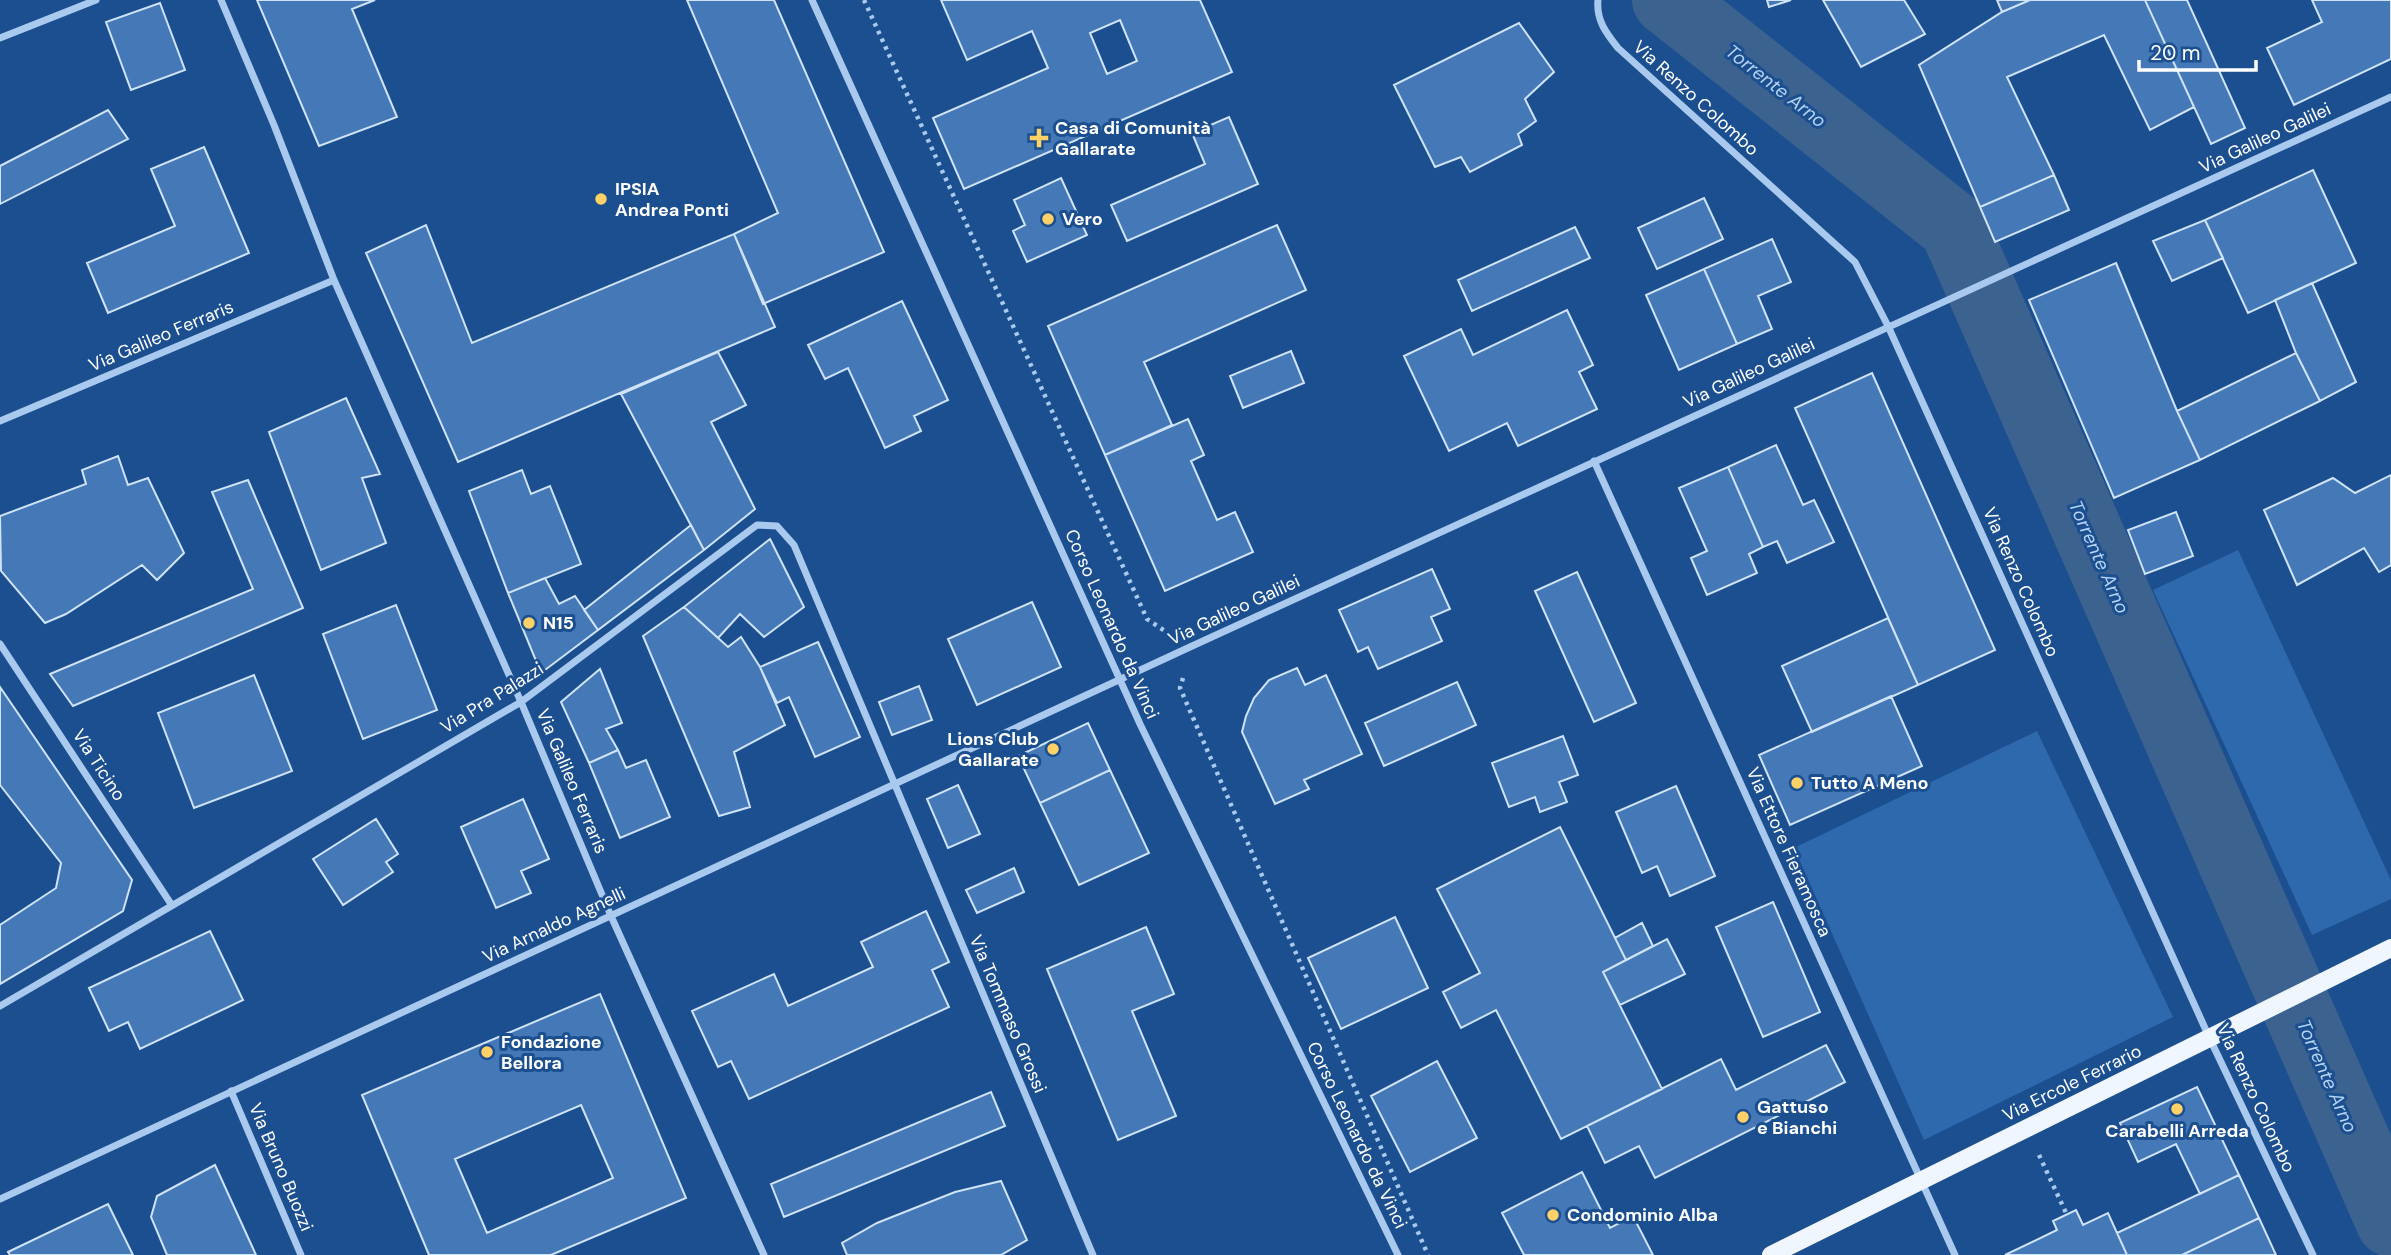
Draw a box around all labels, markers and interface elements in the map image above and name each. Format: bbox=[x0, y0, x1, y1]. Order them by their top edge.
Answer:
scale bar bbox=[2139, 28, 2256, 72]
street label: Via Renzo Colombo bbox=[1628, 35, 1764, 161]
water label: Torrente Arno bbox=[1721, 39, 1831, 133]
text: 20 m bbox=[2150, 39, 2201, 67]
street label: Via Galileo Galilei bbox=[2195, 97, 2335, 179]
place label: Casa di Comunità Gallarate bbox=[1055, 116, 1211, 161]
marker: Casa di Comunità Gallarate bbox=[1029, 128, 1049, 148]
place label: IPSIA Andrea Ponti bbox=[615, 177, 729, 222]
marker: IPSIA Andrea Ponti bbox=[593, 191, 609, 207]
place label: Vero bbox=[1062, 207, 1103, 231]
marker: Vero bbox=[1040, 211, 1056, 227]
street label: Via Galileo Ferraris bbox=[85, 295, 237, 377]
street label: Via Galileo Galilei bbox=[1679, 332, 1819, 414]
water label: Torrente Arno bbox=[2063, 497, 2135, 617]
street label: Via Renzo Colombo bbox=[1977, 503, 2065, 661]
street label: Corso Leonardo da Vinci bbox=[1059, 525, 1165, 723]
street label: Via Galileo Galilei bbox=[1164, 569, 1304, 651]
place label: N15 bbox=[543, 611, 574, 635]
marker: N15 bbox=[521, 615, 537, 631]
street label: Via Pra Palazzi bbox=[436, 657, 548, 739]
street label: Via Galileo Ferraris bbox=[531, 705, 613, 857]
street label: Via Ticino bbox=[67, 725, 131, 805]
place label: Lions Club Gallarate bbox=[947, 727, 1039, 772]
marker: Lions Club Gallarate bbox=[1045, 741, 1061, 757]
street label: Via Ettore Fieramosca bbox=[1741, 763, 1837, 941]
place label: Tutto A Meno bbox=[1811, 771, 1928, 795]
marker: Tutto A Meno bbox=[1789, 775, 1805, 791]
street label: Via Arnaldo Agnelli bbox=[479, 881, 629, 969]
street label: Via Tommaso Grossi bbox=[964, 931, 1052, 1097]
water label: Torrente Arno bbox=[2291, 1016, 2363, 1136]
street label: Via Renzo Colombo bbox=[2211, 1020, 2301, 1176]
place label: Fondazione Bellora bbox=[501, 1030, 602, 1075]
street label: Corso Leonardo da Vinci bbox=[1301, 1038, 1413, 1232]
street label: Via Ercole Ferrario bbox=[1999, 1039, 2145, 1127]
marker: Fondazione Bellora bbox=[479, 1044, 495, 1060]
place label: Gattuso e Bianchi bbox=[1757, 1095, 1837, 1140]
street label: Via Bruno Buozzi bbox=[243, 1099, 319, 1235]
marker: Carabelli Arreda bbox=[2169, 1101, 2185, 1117]
marker: Gattuso e Bianchi bbox=[1735, 1109, 1751, 1125]
place label: Carabelli Arreda bbox=[2105, 1119, 2249, 1143]
place label: Condominio Alba bbox=[1567, 1203, 1718, 1227]
marker: Condominio Alba bbox=[1545, 1207, 1561, 1223]

